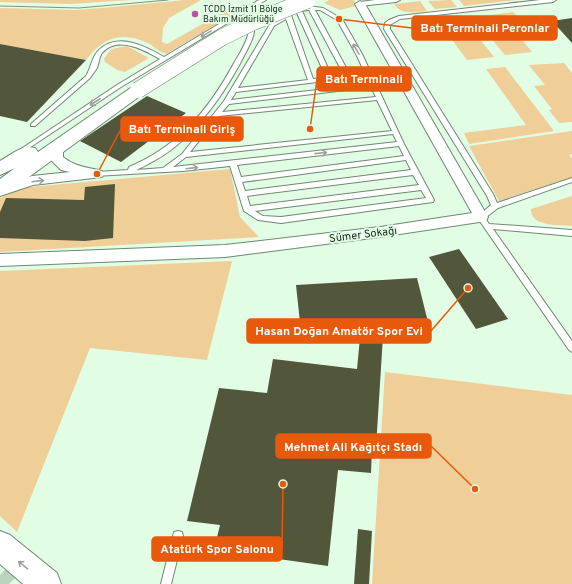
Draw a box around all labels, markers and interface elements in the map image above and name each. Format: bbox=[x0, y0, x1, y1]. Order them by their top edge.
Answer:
place label: TCDD İzmit 11 Bölge Bakım Müdürlüğü bbox=[203, 3, 283, 25]
marker: TCDD İzmit 11 Bölge Bakım Müdürlüğü bbox=[190, 9, 200, 19]
callout: Batı Terminali Peronlar bbox=[412, 16, 557, 40]
text: Batı Terminali Peronlar bbox=[421, 21, 549, 37]
one-way arrow bbox=[200, 31, 212, 39]
one-way arrow bbox=[352, 43, 360, 55]
callout: Batı Terminali bbox=[317, 67, 411, 91]
text: Batı Terminali bbox=[325, 72, 403, 88]
one-way arrow bbox=[89, 98, 100, 106]
callout: Batı Terminali Giriş bbox=[121, 117, 243, 141]
text: Batı Terminali Giriş bbox=[129, 122, 235, 138]
one-way arrow bbox=[314, 149, 327, 156]
one-way arrow bbox=[185, 164, 198, 172]
one-way arrow bbox=[31, 177, 44, 185]
street label: Sümer Sokağı bbox=[328, 224, 398, 246]
callout: Hasan Doğan Amatör Spor Evi bbox=[247, 319, 431, 343]
text: Hasan Doğan Amatör Spor Evi bbox=[255, 324, 423, 340]
callout: Mehmet Ali Kağıtçı Stadı bbox=[276, 434, 431, 458]
text: Mehmet Ali Kağıtçı Stadı bbox=[284, 440, 422, 456]
callout: Atatürk Spor Salonu bbox=[152, 537, 282, 561]
text: Atatürk Spor Salonu bbox=[160, 542, 274, 558]
one-way arrow bbox=[18, 560, 28, 569]

